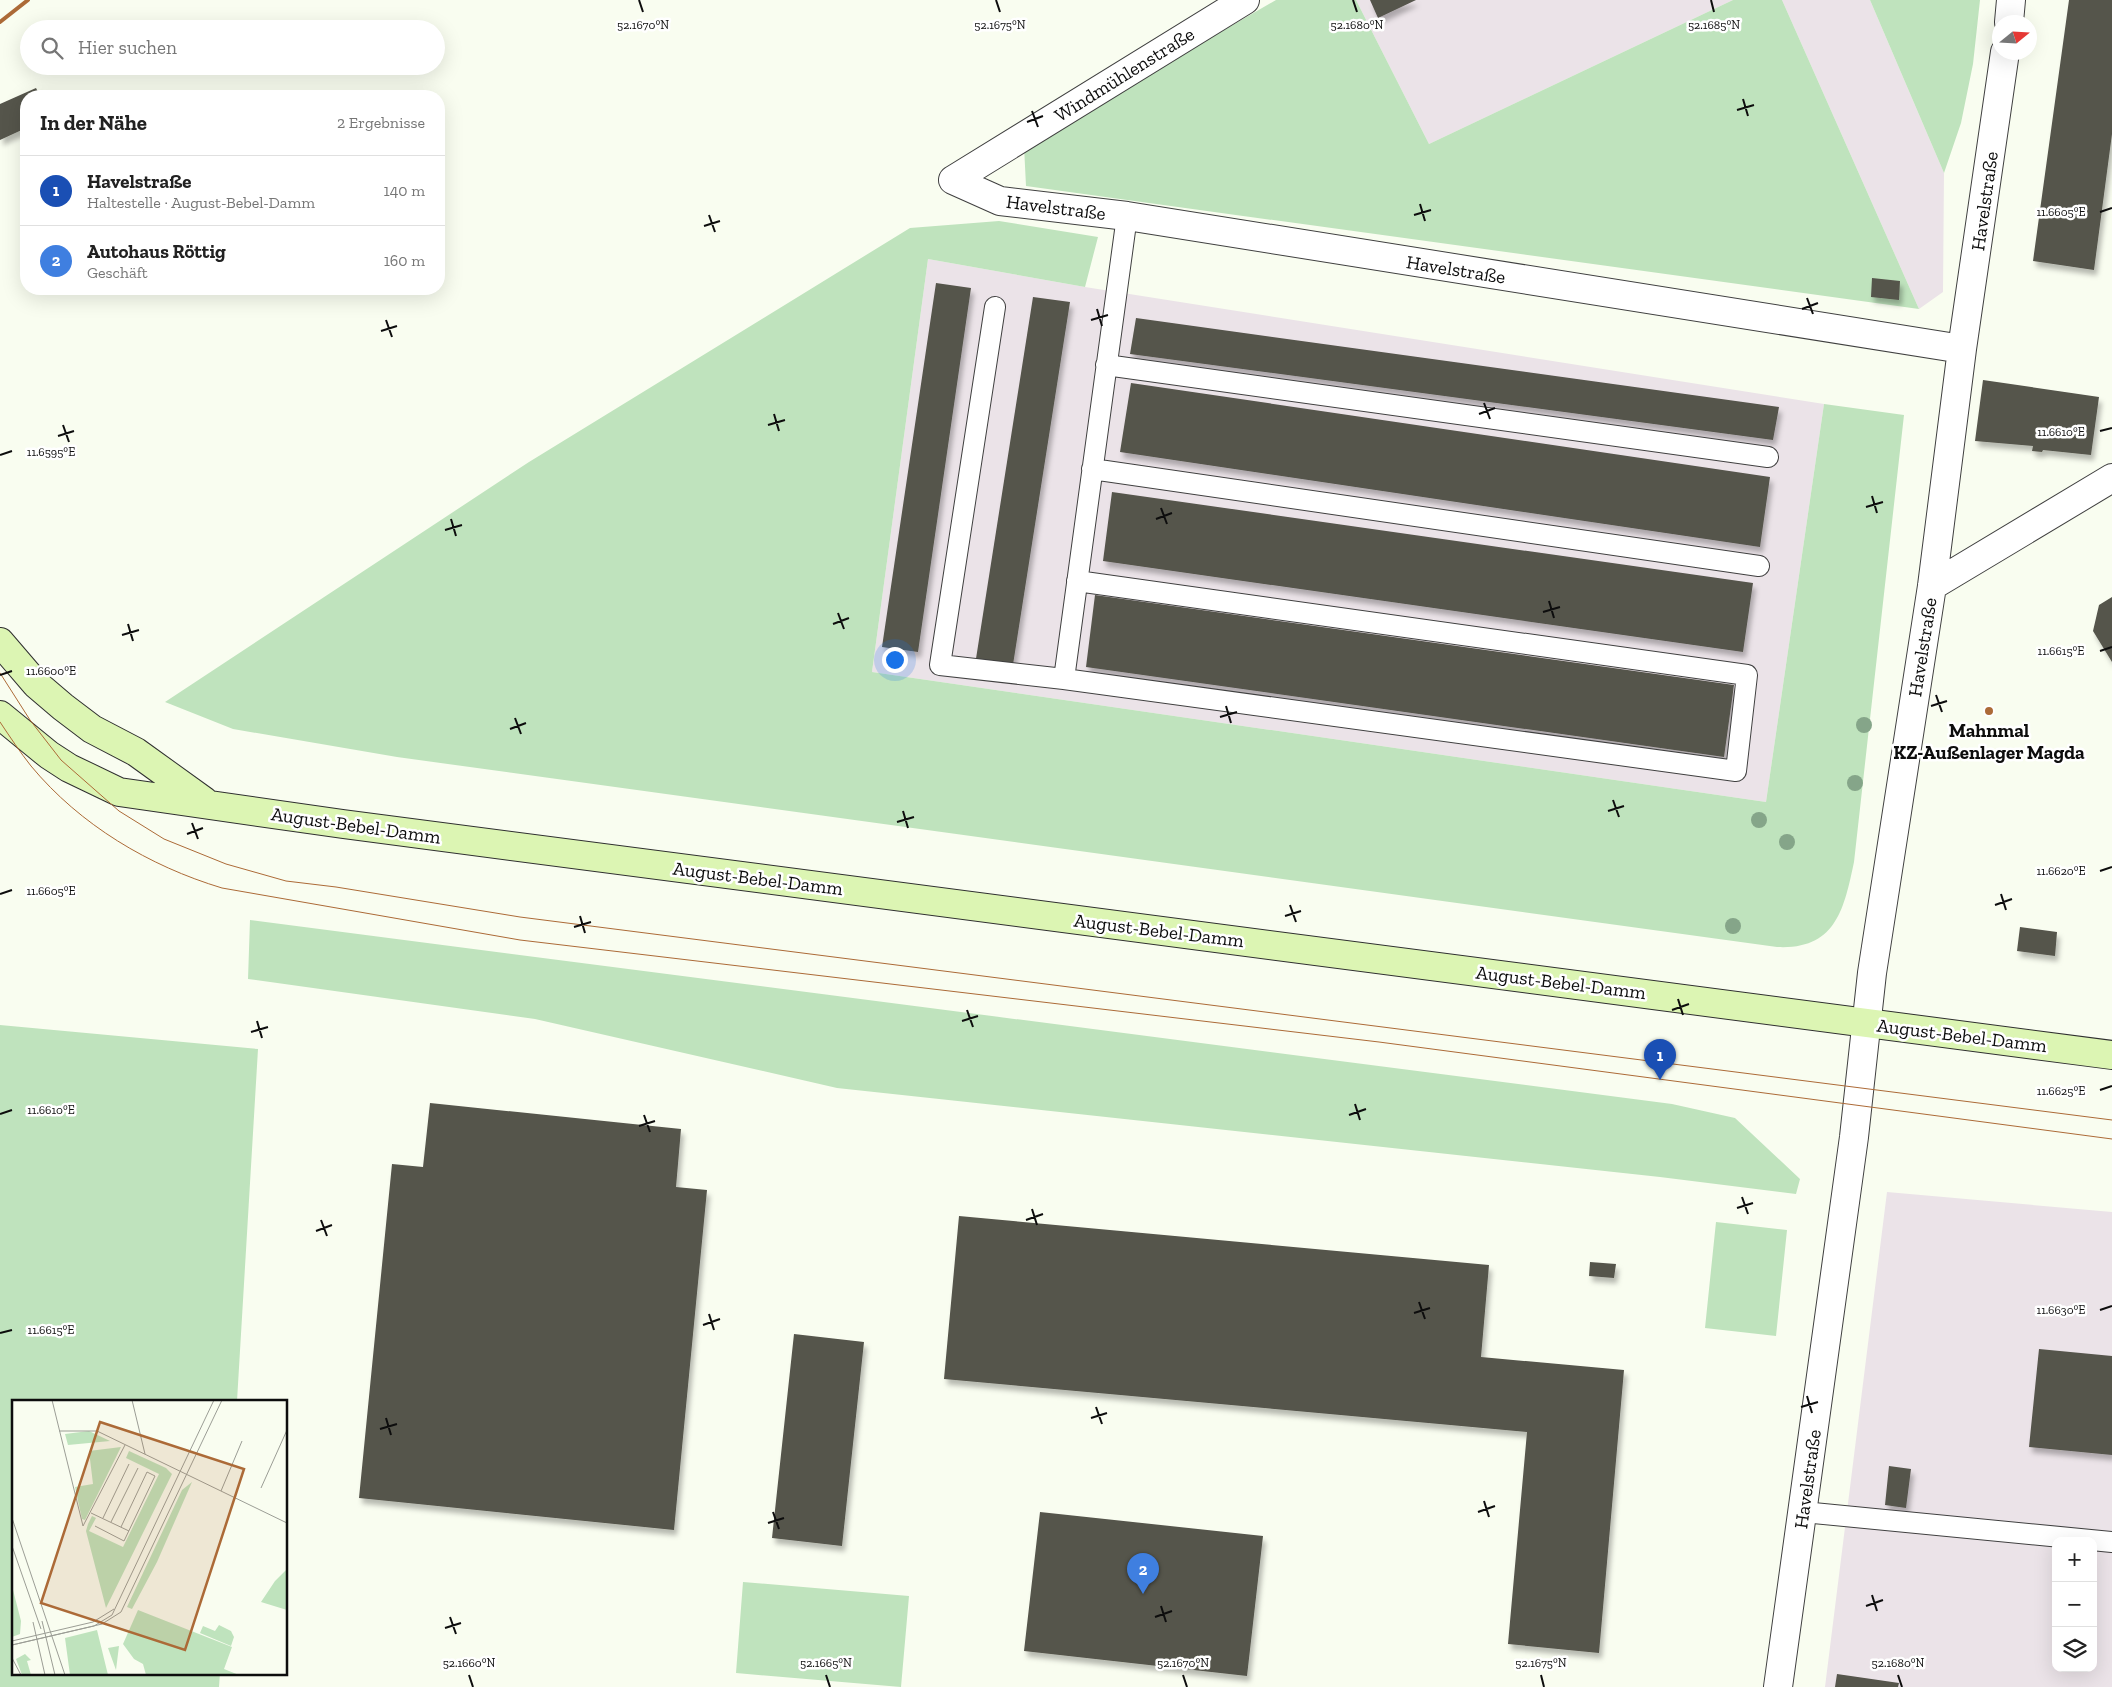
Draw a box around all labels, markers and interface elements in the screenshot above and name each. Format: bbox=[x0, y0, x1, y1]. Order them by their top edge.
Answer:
north arrow bbox=[1992, 15, 2037, 60]
text: 52.1670°N bbox=[617, 18, 669, 32]
text: 52.1675°N bbox=[974, 18, 1026, 32]
text: 52.1680°N bbox=[1331, 18, 1384, 32]
text: 52.1685°N bbox=[1688, 18, 1740, 32]
search box bbox=[20, 20, 445, 75]
street label: Windmühlenstraße bbox=[1050, 22, 1198, 127]
icon: search bbox=[38, 34, 66, 62]
text: Hier suchen bbox=[78, 36, 177, 59]
text: In der Nähe bbox=[40, 110, 147, 135]
text: 2 Ergebnisse bbox=[337, 113, 425, 132]
street label: Havelstraße bbox=[1966, 150, 2003, 252]
text: Havelstraße bbox=[87, 170, 191, 193]
text: 1 bbox=[53, 181, 59, 200]
text: 140 m bbox=[384, 181, 425, 200]
street label: Havelstraße bbox=[1005, 190, 1107, 225]
text: Haltestelle · August-Bebel-Damm bbox=[87, 193, 315, 212]
text: 11.6605°E bbox=[2036, 205, 2086, 219]
text: Autohaus Röttig bbox=[87, 240, 226, 263]
street label: Havelstraße bbox=[1405, 250, 1507, 289]
text: 2 bbox=[52, 251, 60, 270]
text: 160 m bbox=[384, 251, 425, 270]
text: Geschäft bbox=[87, 263, 148, 282]
text: 11.6610°E bbox=[2037, 425, 2085, 439]
text: 11.6595°E bbox=[27, 445, 75, 459]
street label: Havelstraße bbox=[1903, 596, 1942, 698]
text: 11.6615°E bbox=[2038, 644, 2084, 658]
your location bbox=[882, 647, 908, 673]
text: 11.6600°E bbox=[26, 664, 76, 678]
marker: Mahnmal KZ-Außenlager Magda bbox=[1983, 705, 1995, 717]
place label: Mahnmal KZ-Außenlager Magda bbox=[1893, 719, 2085, 764]
street label: August-Bebel-Damm bbox=[270, 802, 443, 849]
street label: August-Bebel-Damm bbox=[672, 857, 845, 900]
text: 11.6620°E bbox=[2036, 864, 2086, 878]
text: 11.6605°E bbox=[26, 884, 76, 898]
street label: August-Bebel-Damm bbox=[1073, 909, 1246, 952]
street label: August-Bebel-Damm bbox=[1475, 961, 1648, 1004]
street label: August-Bebel-Damm bbox=[1876, 1014, 2049, 1057]
pin: 1 bbox=[1644, 1039, 1676, 1080]
text: 11.6625°E bbox=[2037, 1084, 2085, 1098]
text: 11.6610°E bbox=[27, 1103, 75, 1117]
text: 11.6630°E bbox=[2037, 1303, 2085, 1317]
text: 11.6615°E bbox=[28, 1323, 74, 1337]
inset map bbox=[12, 1400, 288, 1674]
street label: Havelstraße bbox=[1789, 1428, 1826, 1530]
map controls bbox=[2052, 1537, 2097, 1672]
button: + bbox=[2052, 1537, 2097, 1582]
pin: 2 bbox=[1127, 1553, 1159, 1594]
button: − bbox=[2052, 1582, 2097, 1627]
button: layers bbox=[2052, 1627, 2097, 1672]
text: 52.1660°N bbox=[443, 1656, 496, 1670]
text: 52.1665°N bbox=[800, 1656, 852, 1670]
text: 52.1670°N bbox=[1157, 1656, 1209, 1670]
text: 52.1675°N bbox=[1515, 1656, 1567, 1670]
text: 52.1680°N bbox=[1872, 1656, 1925, 1670]

